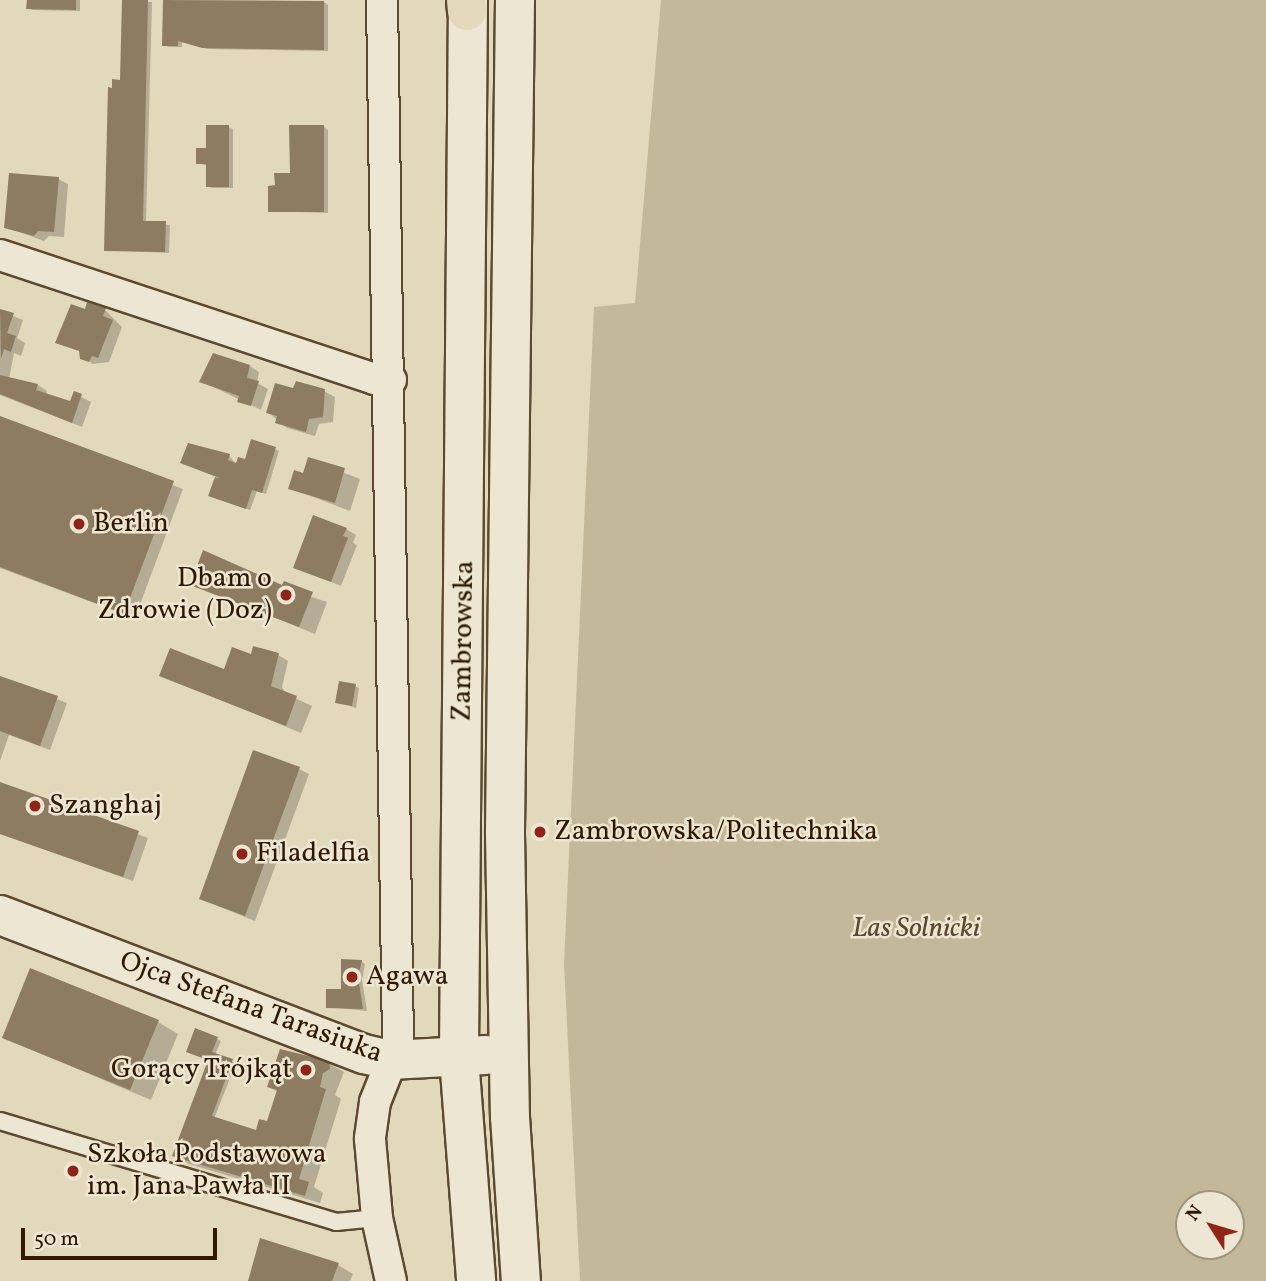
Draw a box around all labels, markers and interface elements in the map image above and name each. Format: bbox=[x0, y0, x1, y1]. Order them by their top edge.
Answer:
place label: Berlin bbox=[93, 507, 169, 541]
marker: Berlin bbox=[71, 516, 87, 532]
street label: Zambrowska bbox=[446, 560, 482, 722]
place label: Dbam o Zdrowie (Doz) bbox=[98, 562, 272, 628]
marker: Dbam o Zdrowie (Doz) bbox=[278, 587, 294, 603]
place label: Szanghaj bbox=[49, 789, 162, 823]
marker: Szanghaj bbox=[27, 798, 43, 814]
place label: Zambrowska/Politechnika bbox=[554, 815, 878, 849]
marker: Zambrowska/Politechnika bbox=[532, 824, 548, 840]
place label: Filadelfia bbox=[256, 837, 371, 871]
marker: Filadelfia bbox=[234, 846, 250, 862]
park label: Las Solnicki bbox=[852, 912, 980, 946]
street label: Ojca Stefana Tarasiuka bbox=[115, 945, 387, 1071]
place label: Agawa bbox=[366, 960, 449, 994]
marker: Agawa bbox=[344, 969, 360, 985]
place label: Gorący Trójkąt bbox=[109, 1053, 292, 1087]
marker: Gorący Trójkąt bbox=[298, 1062, 314, 1078]
place label: Szkoła Podstawowa im. Jana Pawła II bbox=[87, 1138, 327, 1204]
marker: Szkoła Podstawowa im. Jana Pawła II bbox=[65, 1163, 81, 1179]
north arrow bbox=[1175, 1190, 1245, 1260]
text: N bbox=[1180, 1200, 1209, 1227]
scale bar bbox=[24, 1214, 220, 1258]
text: 50 m bbox=[34, 1225, 79, 1254]

